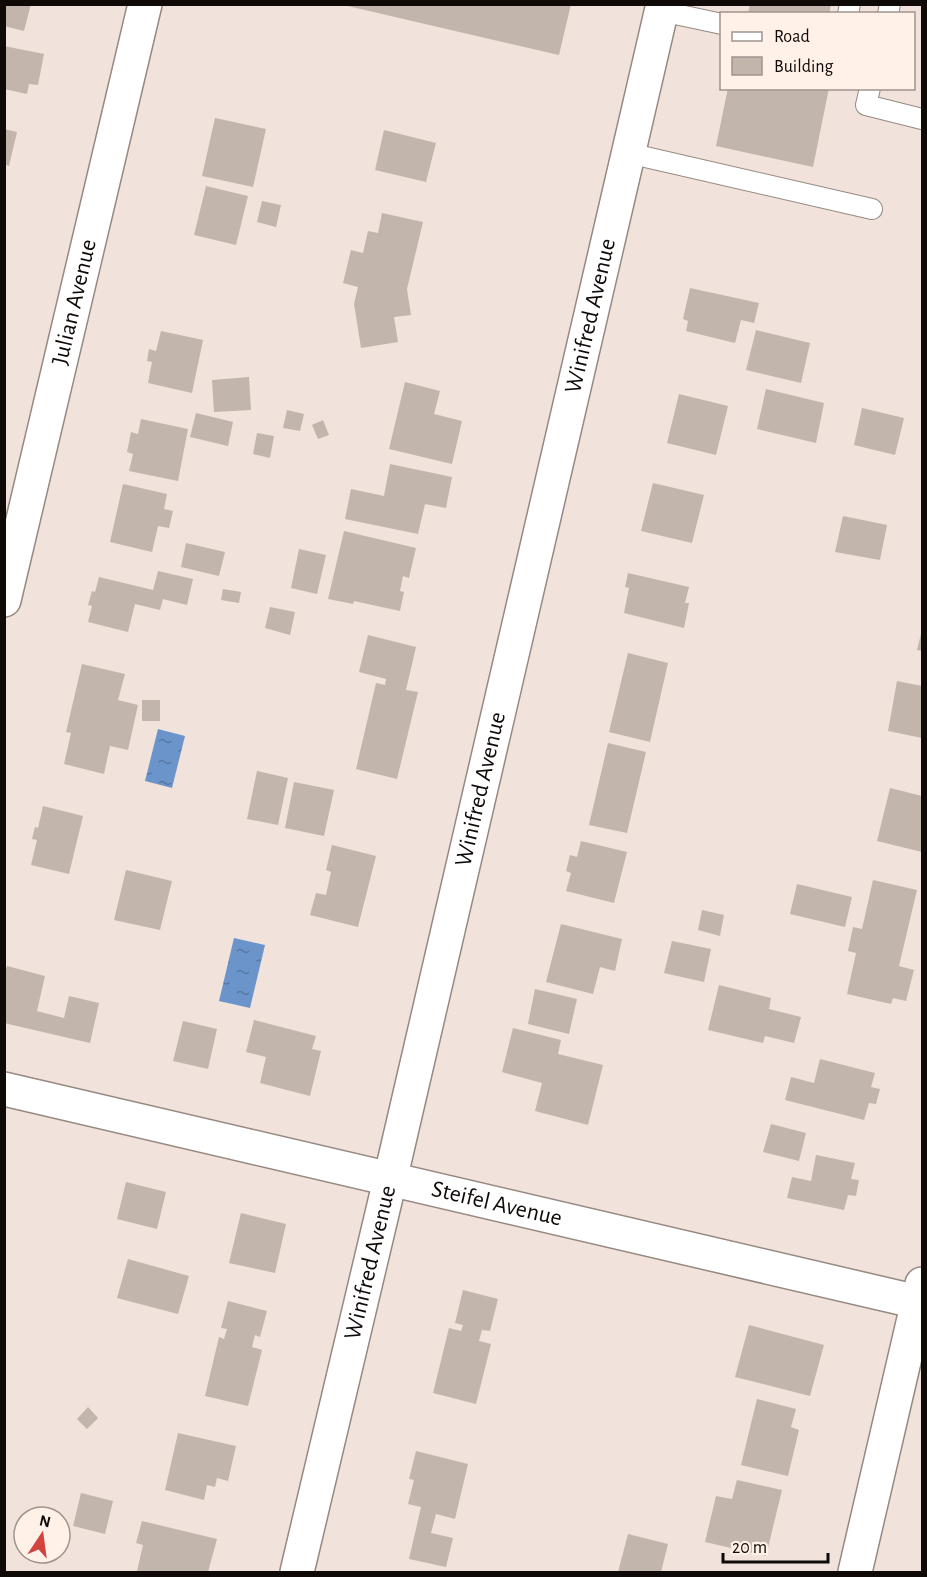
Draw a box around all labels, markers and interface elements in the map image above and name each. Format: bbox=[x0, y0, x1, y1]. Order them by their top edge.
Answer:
legend bbox=[720, 12, 915, 90]
text: Road bbox=[774, 28, 810, 46]
text: Building bbox=[774, 58, 834, 76]
street label: Winifred Avenue bbox=[561, 236, 620, 396]
street label: Julian Avenue bbox=[48, 237, 101, 367]
street label: Winifred Avenue bbox=[451, 710, 510, 869]
street label: Steifel Avenue bbox=[429, 1177, 564, 1231]
street label: Winifred Avenue bbox=[340, 1183, 400, 1342]
north arrow bbox=[12, 1505, 72, 1565]
text: N bbox=[38, 1512, 52, 1530]
scale bar bbox=[723, 1526, 828, 1564]
text: 20 m bbox=[732, 1539, 767, 1557]

